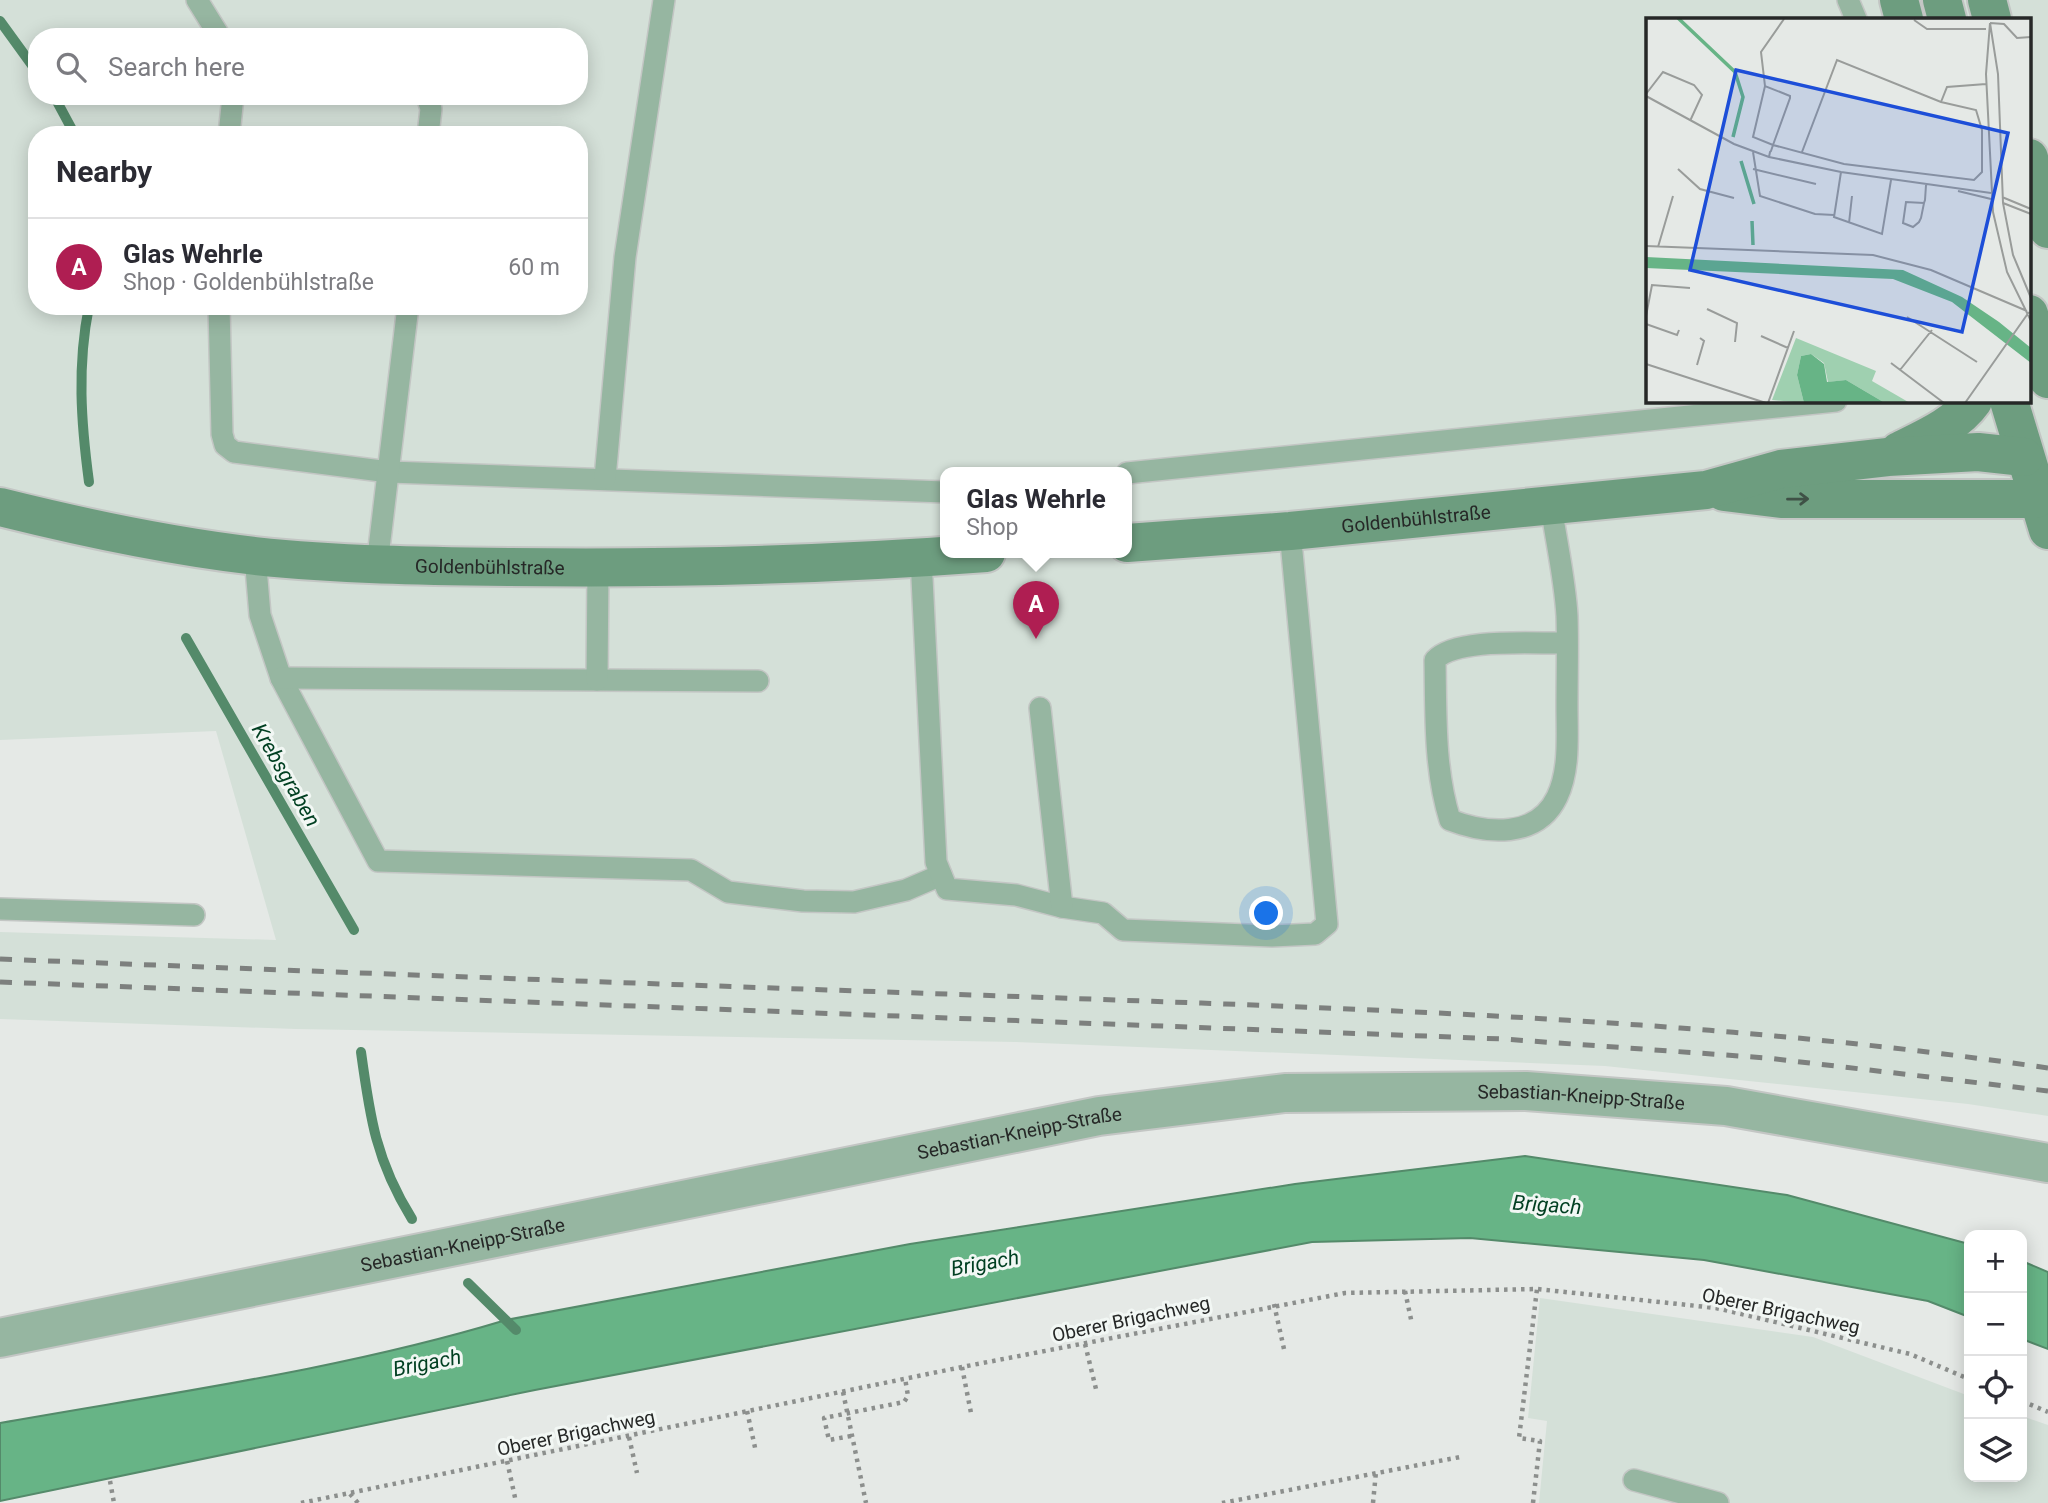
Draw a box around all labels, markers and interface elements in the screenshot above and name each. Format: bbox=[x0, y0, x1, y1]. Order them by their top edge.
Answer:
inset map bbox=[1646, 18, 2030, 402]
search box bbox=[28, 28, 588, 105]
icon: search bbox=[52, 48, 90, 86]
text: Search here bbox=[108, 52, 245, 82]
text: Nearby bbox=[56, 154, 152, 189]
text: Glas Wehrle bbox=[123, 239, 263, 269]
text: A bbox=[71, 254, 87, 281]
text: 60 m bbox=[508, 254, 560, 281]
text: Shop · Goldenbühlstraße bbox=[123, 269, 374, 296]
popup bbox=[940, 467, 1132, 558]
text: Glas Wehrle bbox=[966, 484, 1106, 514]
one-way arrow bbox=[1787, 492, 1810, 505]
street label: Goldenbühlstraße bbox=[1340, 500, 1492, 537]
text: Shop bbox=[966, 514, 1018, 541]
street label: Goldenbühlstraße bbox=[415, 554, 565, 579]
pin: A bbox=[1013, 581, 1059, 639]
water label: Krebsgraben bbox=[247, 719, 325, 831]
your location bbox=[1249, 896, 1283, 930]
street label: Sebastian-Kneipp-Straße bbox=[1477, 1079, 1686, 1114]
street label: Sebastian-Kneipp-Straße bbox=[915, 1102, 1123, 1164]
water label: Brigach bbox=[1512, 1191, 1582, 1219]
street label: Sebastian-Kneipp-Straße bbox=[358, 1213, 567, 1276]
map controls bbox=[1964, 1230, 2027, 1482]
button: + bbox=[1964, 1230, 2027, 1293]
water label: Brigach bbox=[949, 1245, 1021, 1281]
street label: Oberer Brigachweg bbox=[1700, 1283, 1862, 1339]
street label: Oberer Brigachweg bbox=[1050, 1291, 1212, 1347]
button: − bbox=[1964, 1293, 2027, 1356]
water label: Brigach bbox=[391, 1345, 463, 1381]
button: locate bbox=[1964, 1356, 2027, 1419]
street label: Oberer Brigachweg bbox=[495, 1405, 657, 1461]
button: layers bbox=[1964, 1419, 2027, 1482]

